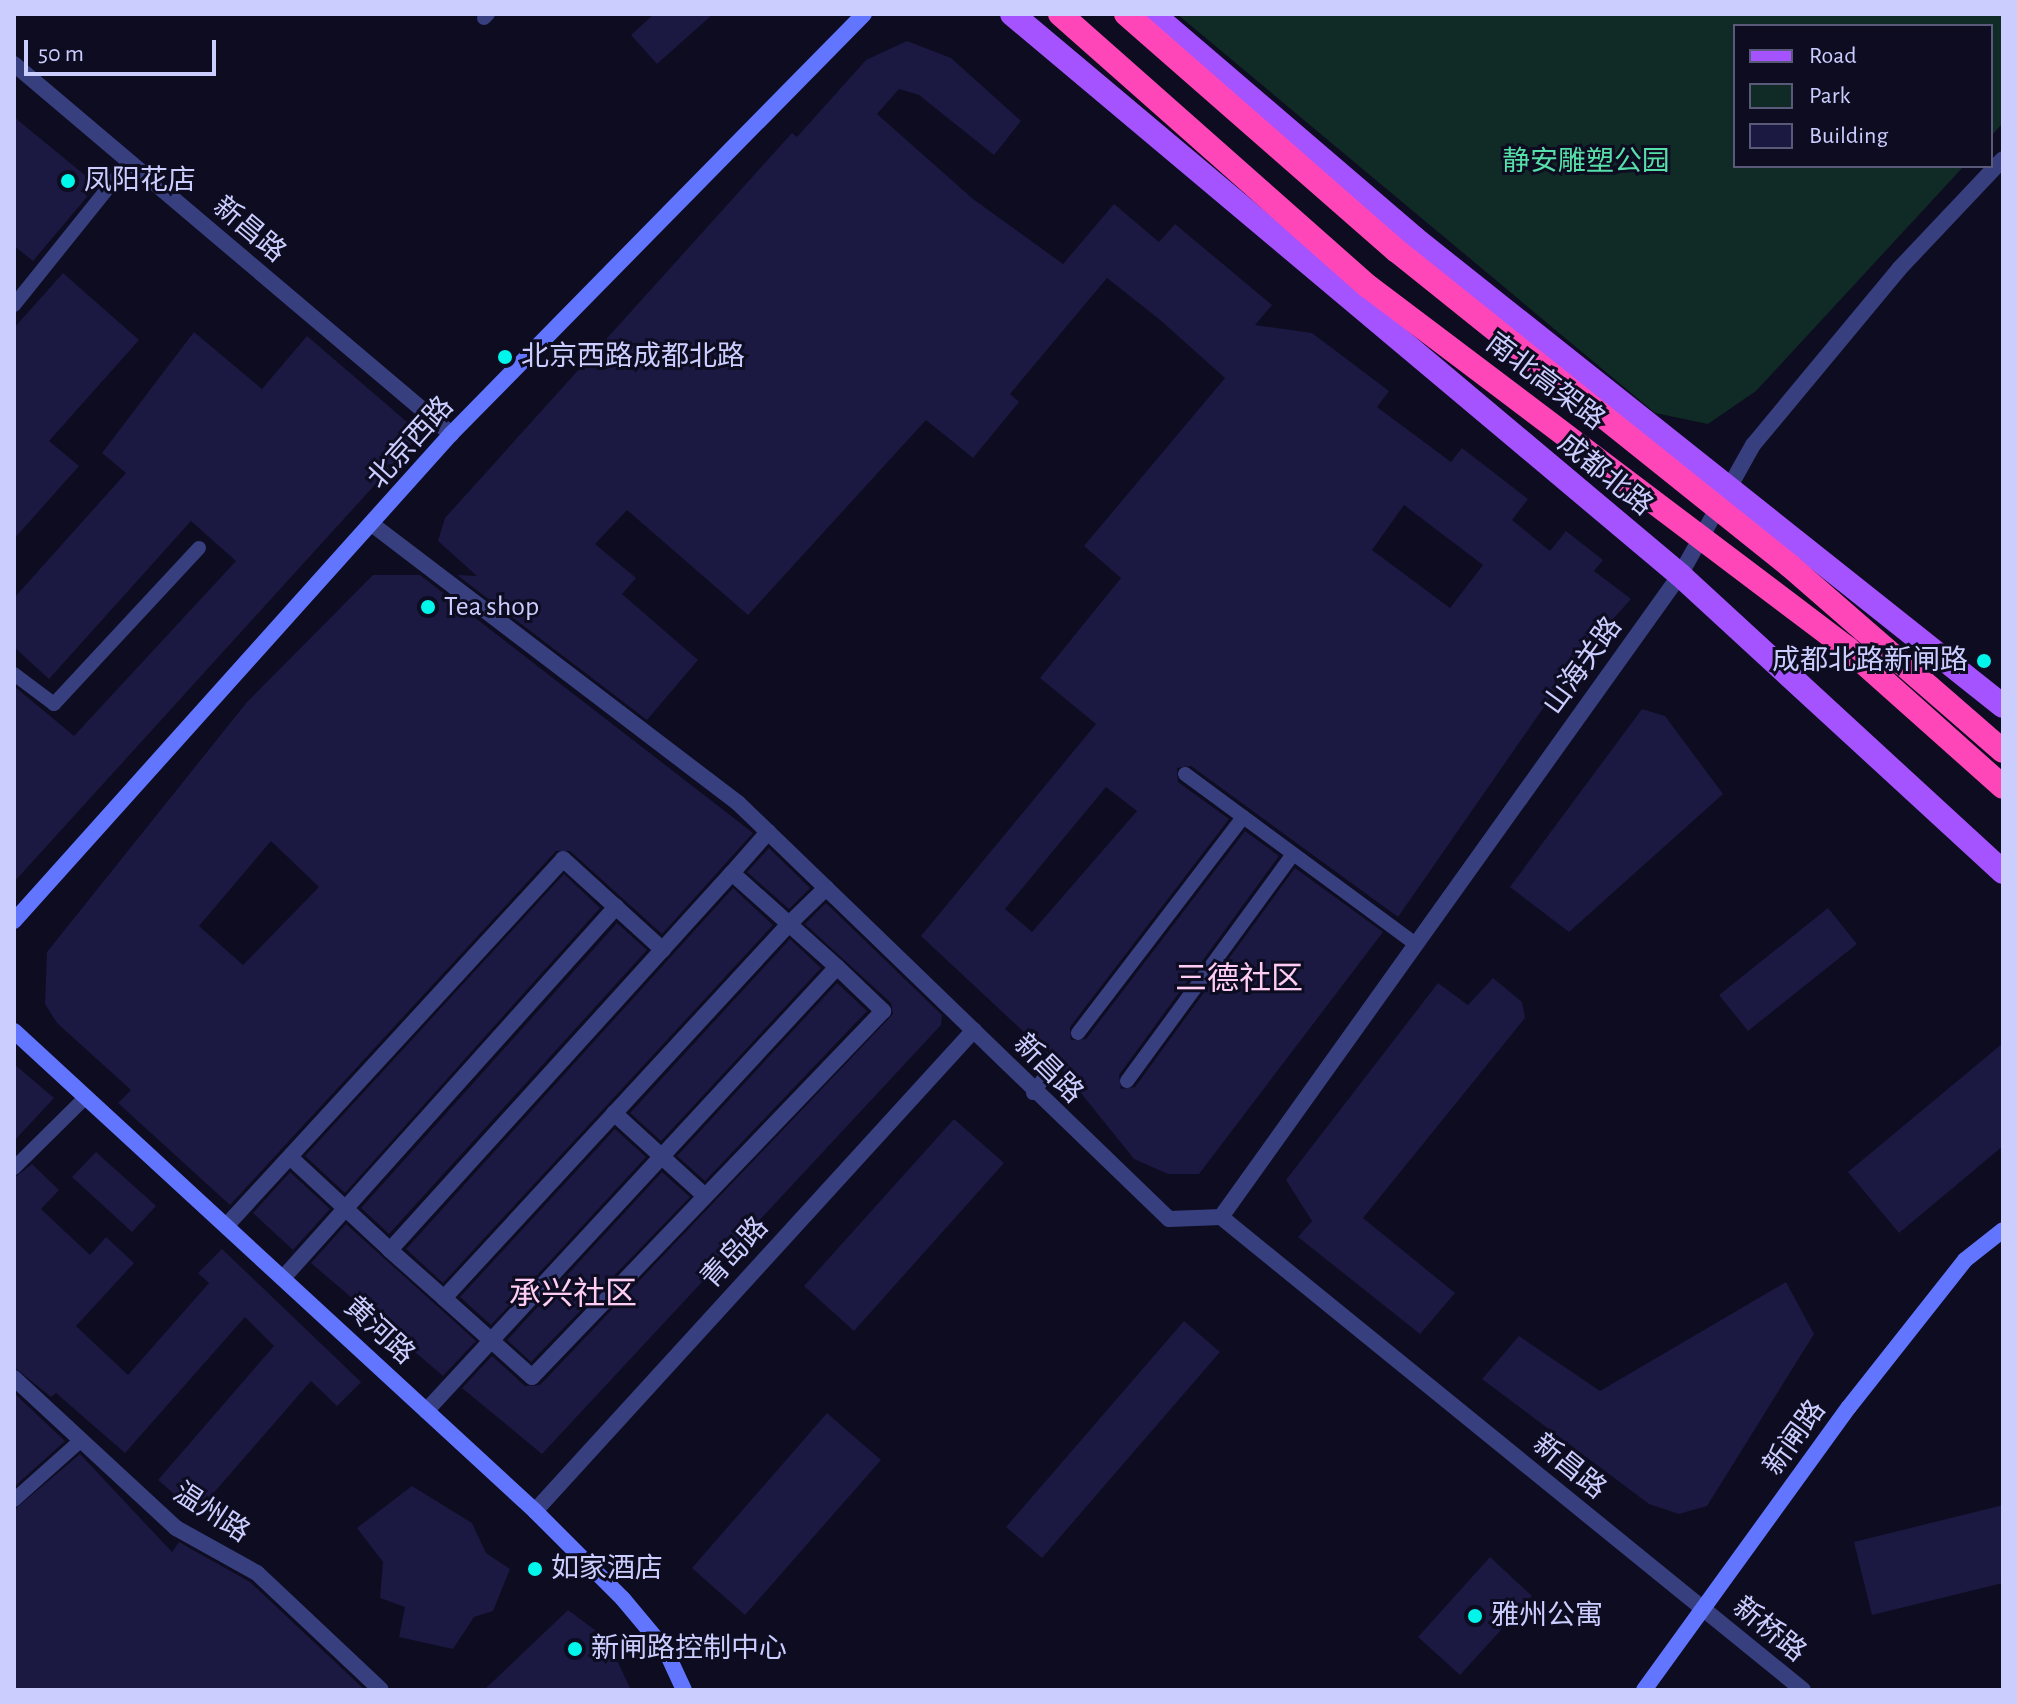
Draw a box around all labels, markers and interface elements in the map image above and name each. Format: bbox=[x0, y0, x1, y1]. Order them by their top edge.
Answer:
scale bar bbox=[28, 24, 220, 74]
legend bbox=[1733, 24, 1993, 168]
text: 50 m bbox=[38, 42, 84, 66]
text: Road bbox=[1809, 44, 1857, 68]
text: Park bbox=[1809, 84, 1850, 108]
text: Building bbox=[1809, 124, 1888, 148]
park label: 静安雕塑公园 bbox=[1502, 145, 1670, 179]
place label: 凤阳花店 bbox=[84, 164, 196, 198]
marker: 凤阳花店 bbox=[59, 172, 77, 190]
street label: 新昌路 bbox=[206, 190, 292, 270]
street label: 南北高架路 bbox=[1479, 326, 1611, 438]
place label: 北京西路成都北路 bbox=[521, 340, 745, 374]
marker: 北京西路成都北路 bbox=[496, 348, 514, 366]
street label: 北京西路 bbox=[361, 390, 461, 496]
street label: 成都北路 bbox=[1551, 427, 1659, 523]
place label: Tea shop bbox=[444, 590, 539, 624]
marker: Tea shop bbox=[419, 598, 437, 616]
street label: 山海关路 bbox=[1536, 611, 1630, 721]
place label: 成都北路新闸路 bbox=[1772, 644, 1968, 678]
marker: 成都北路新闸路 bbox=[1975, 652, 1993, 670]
district label: 三德社区 bbox=[1175, 960, 1303, 998]
street label: 新昌路 bbox=[1006, 1027, 1090, 1111]
street label: 青岛路 bbox=[694, 1211, 776, 1295]
district label: 承兴社区 bbox=[509, 1275, 637, 1313]
street label: 黄河路 bbox=[337, 1290, 421, 1372]
street label: 新闸路 bbox=[1757, 1394, 1833, 1482]
street label: 新昌路 bbox=[1526, 1428, 1612, 1506]
street label: 温州路 bbox=[167, 1476, 255, 1550]
place label: 如家酒店 bbox=[551, 1552, 663, 1586]
marker: 如家酒店 bbox=[526, 1560, 544, 1578]
street label: 新桥路 bbox=[1726, 1591, 1812, 1669]
place label: 雅州公寓 bbox=[1491, 1599, 1603, 1633]
marker: 雅州公寓 bbox=[1466, 1607, 1484, 1625]
place label: 新闸路控制中心 bbox=[591, 1632, 787, 1666]
marker: 新闸路控制中心 bbox=[566, 1640, 584, 1658]

